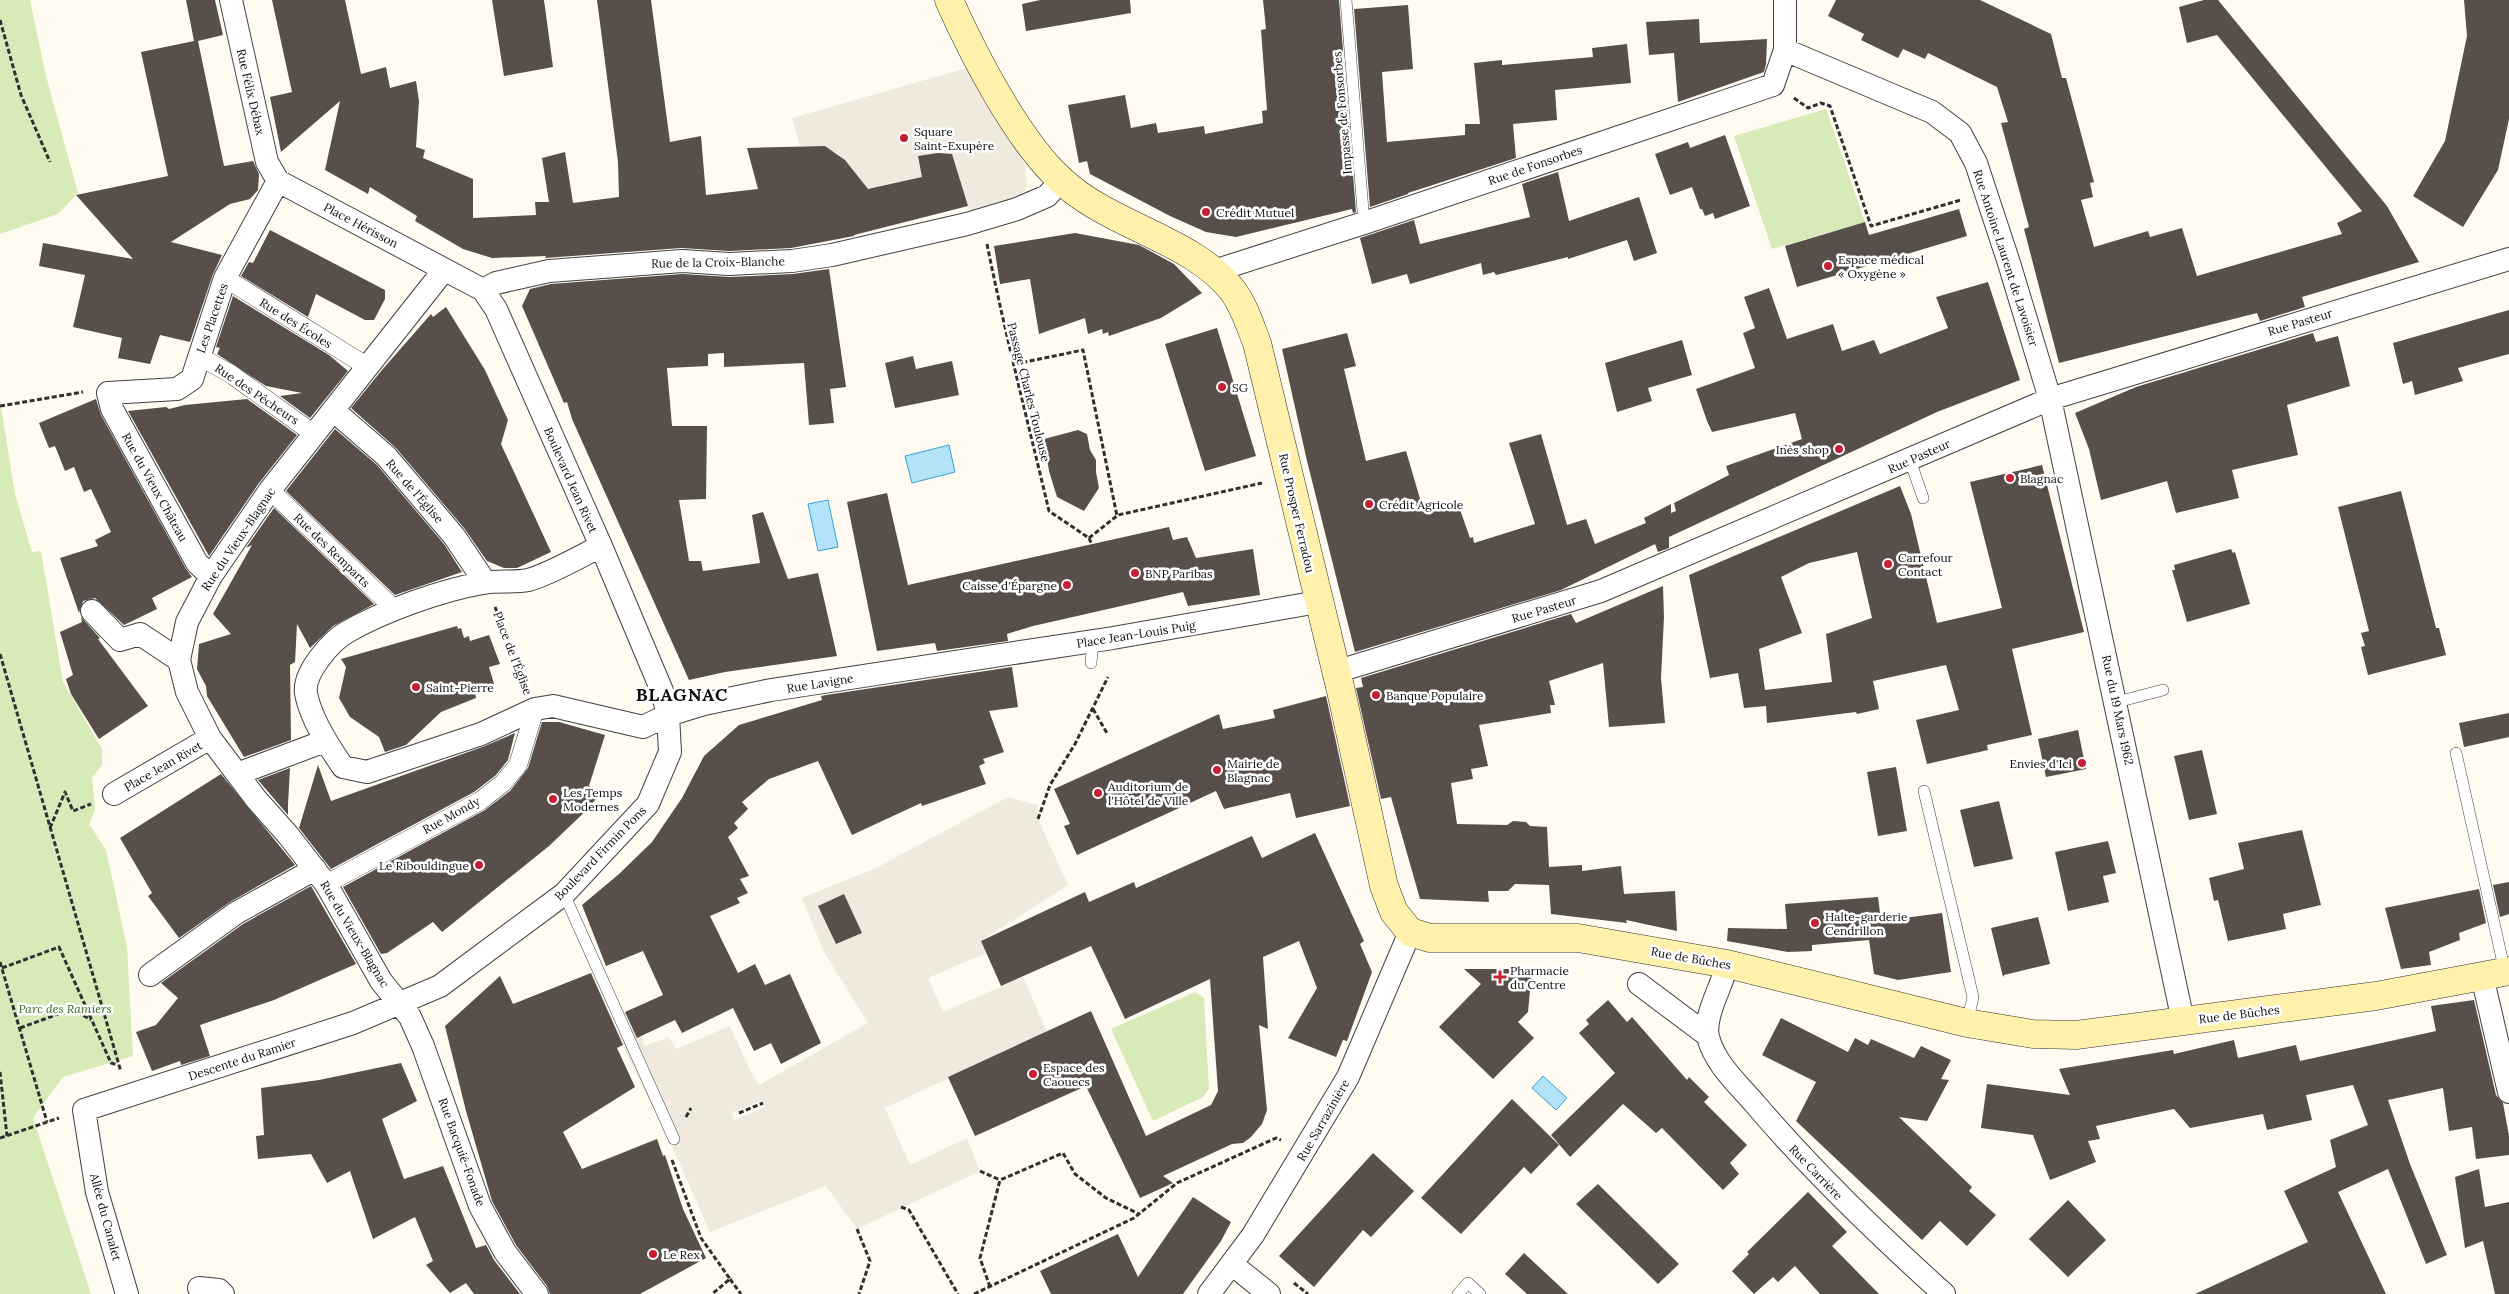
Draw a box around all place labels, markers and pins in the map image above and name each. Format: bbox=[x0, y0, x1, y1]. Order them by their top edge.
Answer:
place label: Square Saint-Exupère bbox=[914, 124, 995, 153]
marker: Square Saint-Exupère bbox=[898, 132, 910, 144]
place label: Crédit Mutuel bbox=[1216, 205, 1294, 220]
marker: Crédit Mutuel bbox=[1200, 206, 1212, 218]
place label: Espace médical « Oxygène » bbox=[1838, 252, 1924, 281]
marker: Espace médical « Oxygène » bbox=[1822, 260, 1834, 272]
place label: SG bbox=[1232, 380, 1248, 395]
marker: SG bbox=[1216, 381, 1228, 393]
place label: Inès shop bbox=[1776, 442, 1829, 457]
marker: Inès shop bbox=[1833, 443, 1845, 455]
place label: Blagnac bbox=[2020, 471, 2063, 486]
marker: Blagnac bbox=[2004, 472, 2016, 484]
place label: Crédit Agricole bbox=[1379, 497, 1464, 512]
marker: Crédit Agricole bbox=[1363, 498, 1375, 510]
place label: Carrefour Contact bbox=[1898, 550, 1954, 579]
marker: Carrefour Contact bbox=[1882, 558, 1894, 570]
place label: BNP Paribas bbox=[1145, 566, 1213, 581]
marker: BNP Paribas bbox=[1129, 567, 1141, 579]
place label: Caisse d'Épargne bbox=[962, 578, 1057, 593]
marker: Caisse d'Épargne bbox=[1061, 579, 1073, 591]
place label: Saint-Pierre bbox=[426, 680, 494, 695]
marker: Saint-Pierre bbox=[410, 681, 422, 693]
place label: Banque Populaire bbox=[1386, 688, 1484, 703]
marker: Banque Populaire bbox=[1370, 689, 1382, 701]
place label: Mairie de Blagnac bbox=[1227, 756, 1280, 785]
place label: Envies d'Ici bbox=[2010, 756, 2072, 771]
marker: Envies d'Ici bbox=[2076, 757, 2088, 769]
marker: Mairie de Blagnac bbox=[1211, 764, 1223, 776]
place label: Auditorium de l'Hôtel de Ville bbox=[1107, 779, 1189, 808]
place label: Les Temps Modernes bbox=[563, 785, 623, 814]
marker: Auditorium de l'Hôtel de Ville bbox=[1092, 787, 1104, 799]
marker: Les Temps Modernes bbox=[547, 793, 559, 805]
place label: Le Ribouldingue bbox=[379, 858, 469, 873]
marker: Le Ribouldingue bbox=[473, 859, 485, 871]
place label: Halte-garderie Cendrillon bbox=[1825, 909, 1908, 938]
marker: Halte-garderie Cendrillon bbox=[1809, 917, 1821, 929]
place label: Pharmacie du Centre bbox=[1510, 963, 1569, 992]
marker: Pharmacie du Centre bbox=[1494, 971, 1506, 983]
place label: Espace des Caouecs bbox=[1043, 1060, 1105, 1089]
marker: Espace des Caouecs bbox=[1027, 1068, 1039, 1080]
place label: Le Rex bbox=[663, 1247, 700, 1262]
marker: Le Rex bbox=[647, 1248, 659, 1260]

